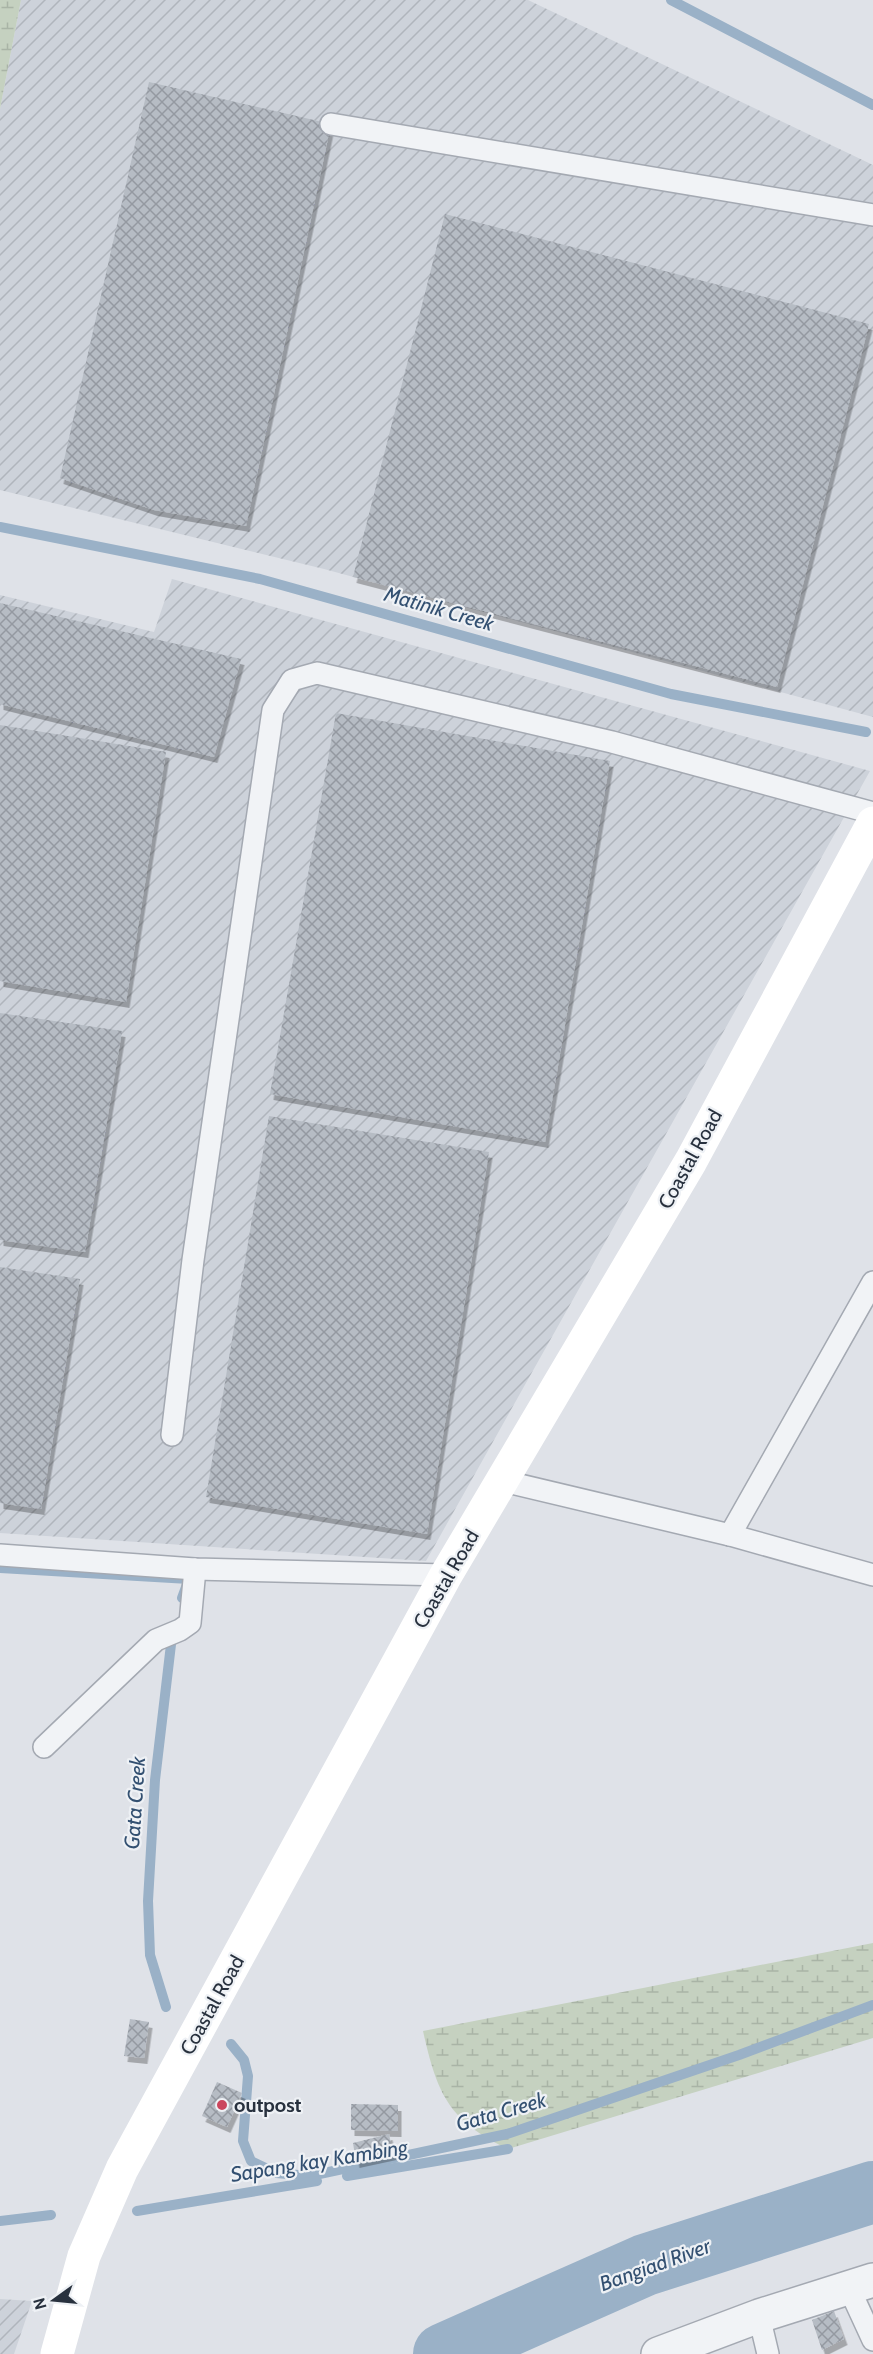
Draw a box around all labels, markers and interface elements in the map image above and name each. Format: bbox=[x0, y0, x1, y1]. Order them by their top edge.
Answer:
water label: Matinik Creek bbox=[381, 581, 498, 636]
street label: Coastal Road bbox=[653, 1105, 727, 1213]
street label: Coastal Road bbox=[408, 1525, 484, 1633]
water label: Gata Creek bbox=[119, 1755, 150, 1850]
street label: Coastal Road bbox=[175, 1951, 249, 2059]
water label: Gata Creek bbox=[453, 2086, 550, 2136]
place label: outpost bbox=[234, 2093, 302, 2117]
marker: outpost bbox=[215, 2098, 229, 2112]
water label: Sapang kay Kambing bbox=[229, 2134, 411, 2187]
water label: Bangiad River bbox=[596, 2232, 715, 2296]
north arrow bbox=[24, 2270, 84, 2330]
text: N bbox=[29, 2296, 51, 2312]

